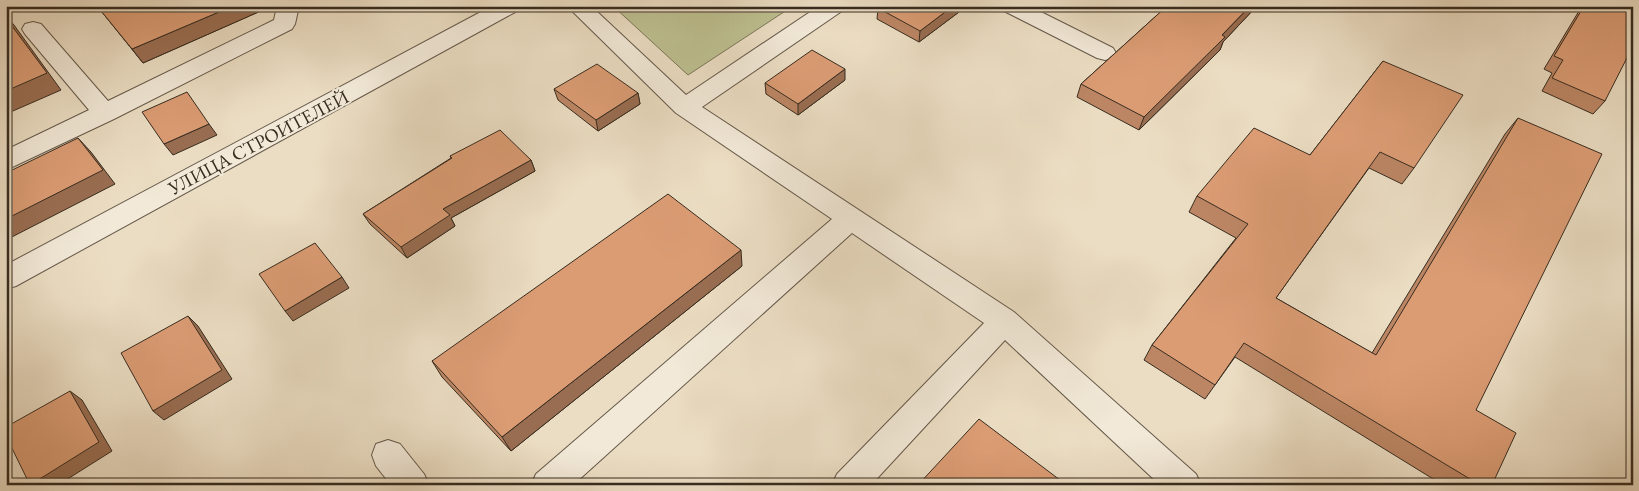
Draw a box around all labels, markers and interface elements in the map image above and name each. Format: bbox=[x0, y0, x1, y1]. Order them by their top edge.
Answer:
street label: УЛИЦА СТРОИТЕЛЕЙ bbox=[163, 84, 353, 201]

